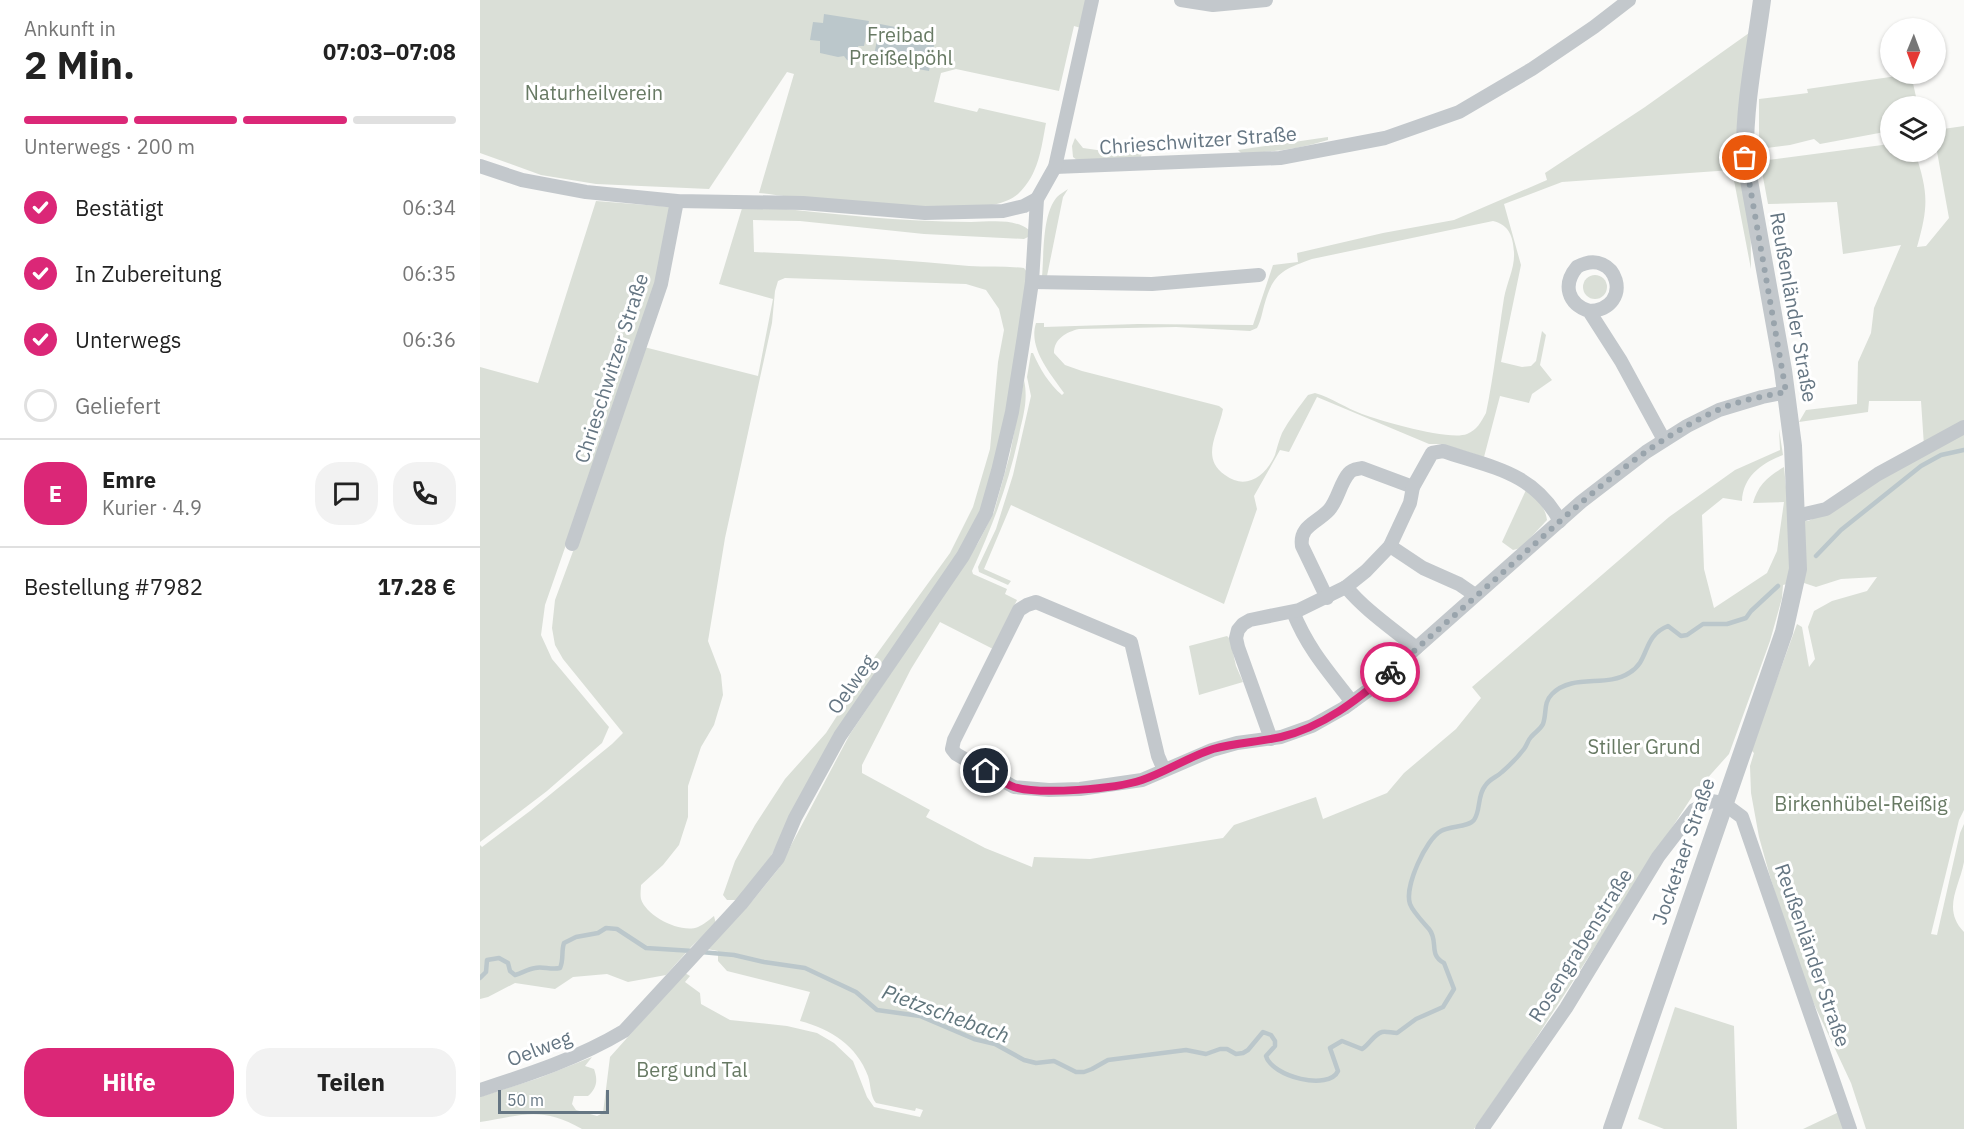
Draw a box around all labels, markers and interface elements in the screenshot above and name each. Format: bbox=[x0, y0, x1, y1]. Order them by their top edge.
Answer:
text: Ankunft in bbox=[24, 15, 116, 42]
north arrow bbox=[1880, 18, 1946, 84]
map controls bbox=[1880, 18, 1946, 162]
park label: Freibad Preißelpöhl bbox=[849, 21, 953, 71]
text: 07:03–07:08 bbox=[323, 37, 456, 66]
text: 2 Min. bbox=[24, 39, 135, 90]
park label: Naturheilverein bbox=[525, 79, 663, 106]
button: layers bbox=[1880, 96, 1946, 162]
street label: Chrieschwitzer Straße bbox=[1098, 120, 1298, 160]
pin bbox=[1719, 132, 1770, 183]
text: Unterwegs · 200 m bbox=[24, 133, 195, 160]
icon: bag bbox=[1728, 141, 1761, 174]
icon: check bbox=[24, 191, 57, 224]
text: Bestätigt bbox=[75, 193, 164, 222]
text: 06:34 bbox=[402, 194, 456, 221]
street label: Reußenländer Straße bbox=[1764, 210, 1824, 404]
icon: check bbox=[24, 257, 57, 290]
text: In Zubereitung bbox=[75, 259, 221, 288]
text: 06:35 bbox=[402, 260, 456, 287]
street label: Chrieschwitzer Straße bbox=[568, 270, 654, 466]
icon: check bbox=[24, 323, 57, 356]
text: Unterwegs bbox=[75, 325, 182, 354]
text: 06:36 bbox=[402, 326, 456, 353]
text: Geliefert bbox=[75, 391, 161, 420]
button: chat bbox=[315, 462, 378, 525]
button: phone bbox=[393, 462, 456, 525]
text: Emre bbox=[102, 465, 156, 494]
text: E bbox=[49, 479, 62, 508]
text: Kurier · 4.9 bbox=[102, 494, 202, 521]
text: Bestellung #7982 bbox=[24, 572, 203, 601]
text: 17.28 € bbox=[377, 572, 456, 601]
courier bbox=[1360, 642, 1420, 702]
street label: Oelweg bbox=[821, 648, 882, 719]
icon: bike bbox=[1374, 656, 1407, 689]
park label: Stiller Grund bbox=[1587, 733, 1701, 760]
pin bbox=[960, 745, 1011, 796]
icon: home bbox=[969, 754, 1002, 787]
street label: Jocketaer Straße bbox=[1645, 774, 1721, 928]
park label: Birkenhübel-Reißig bbox=[1774, 790, 1948, 817]
street label: Reußenländer Straße bbox=[1769, 860, 1857, 1050]
street label: Rosengrabenstraße bbox=[1522, 863, 1638, 1027]
water label: Pietzschebach bbox=[878, 977, 1014, 1049]
street label: Oelweg bbox=[503, 1023, 576, 1073]
button: Hilfe bbox=[24, 1048, 234, 1117]
button: Teilen bbox=[246, 1048, 456, 1117]
park label: Berg und Tal bbox=[636, 1056, 748, 1083]
scale bar bbox=[498, 1087, 609, 1114]
text: 50 m bbox=[507, 1090, 544, 1110]

